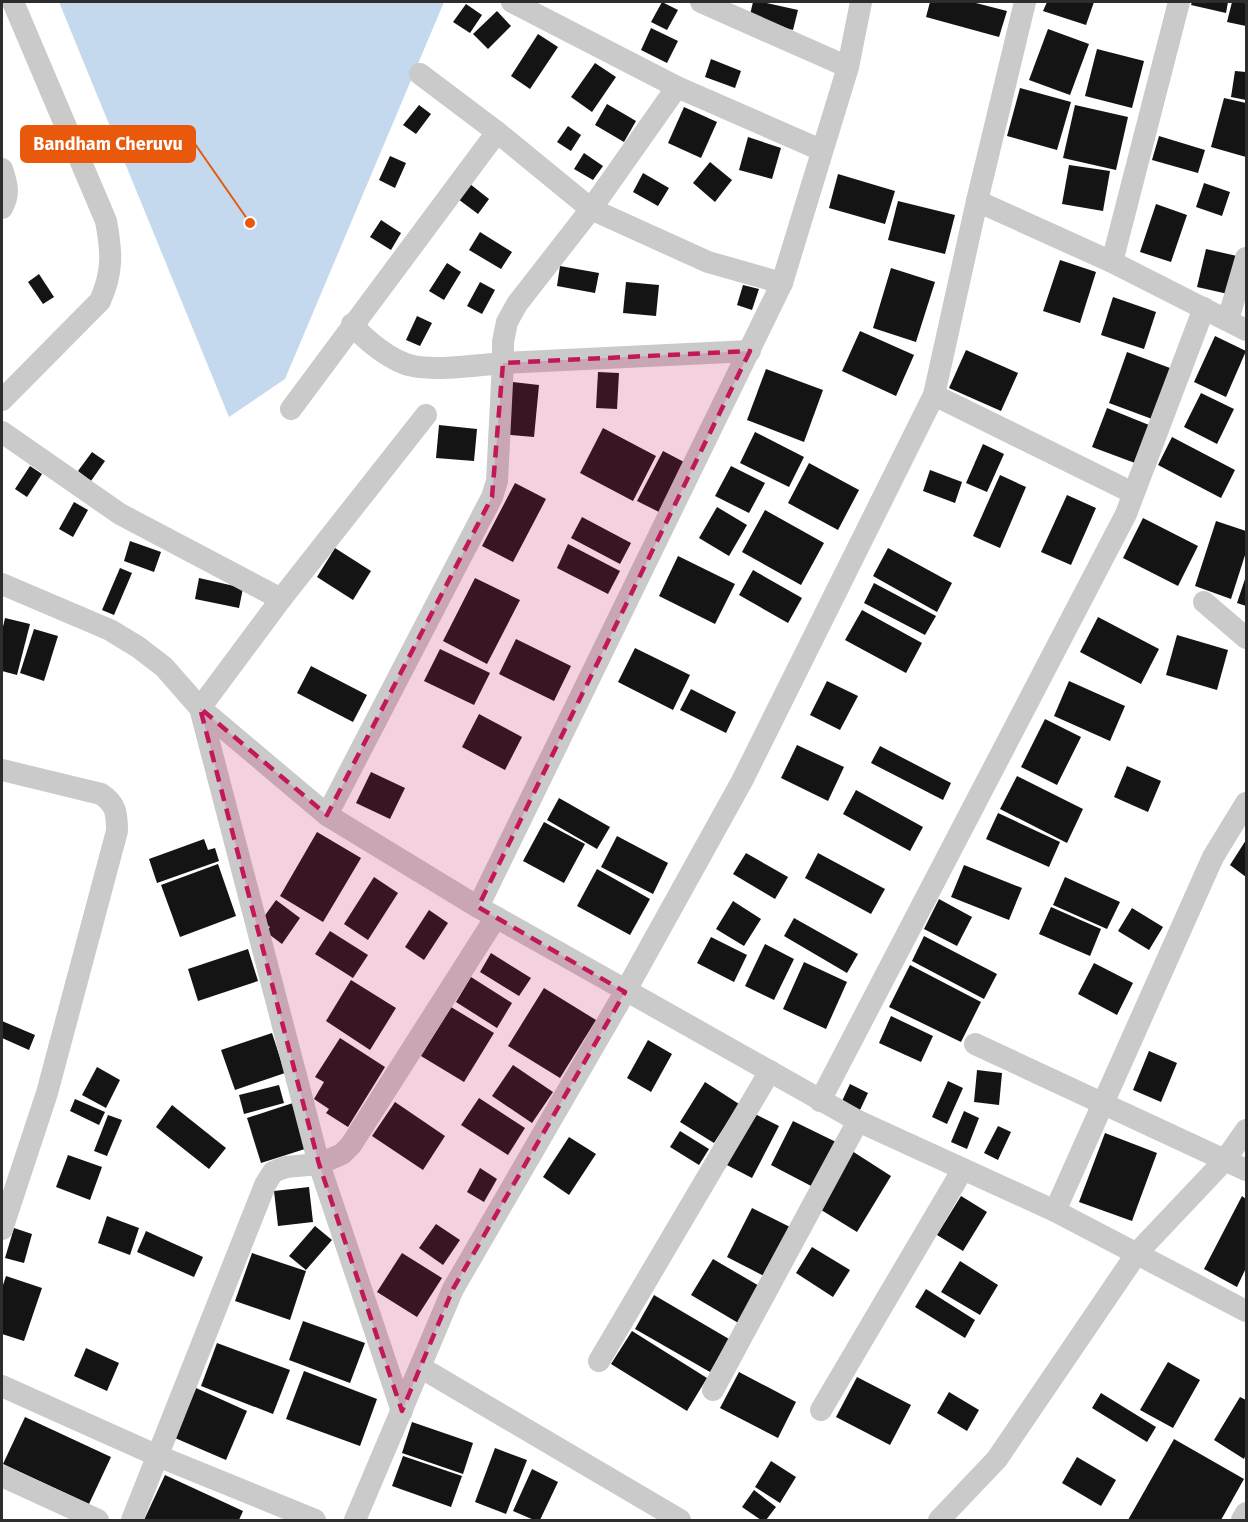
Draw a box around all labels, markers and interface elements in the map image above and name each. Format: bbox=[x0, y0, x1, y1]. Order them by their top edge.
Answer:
callout: Bandham Cheruvu bbox=[21, 126, 195, 162]
text: Bandham Cheruvu bbox=[33, 133, 183, 155]

